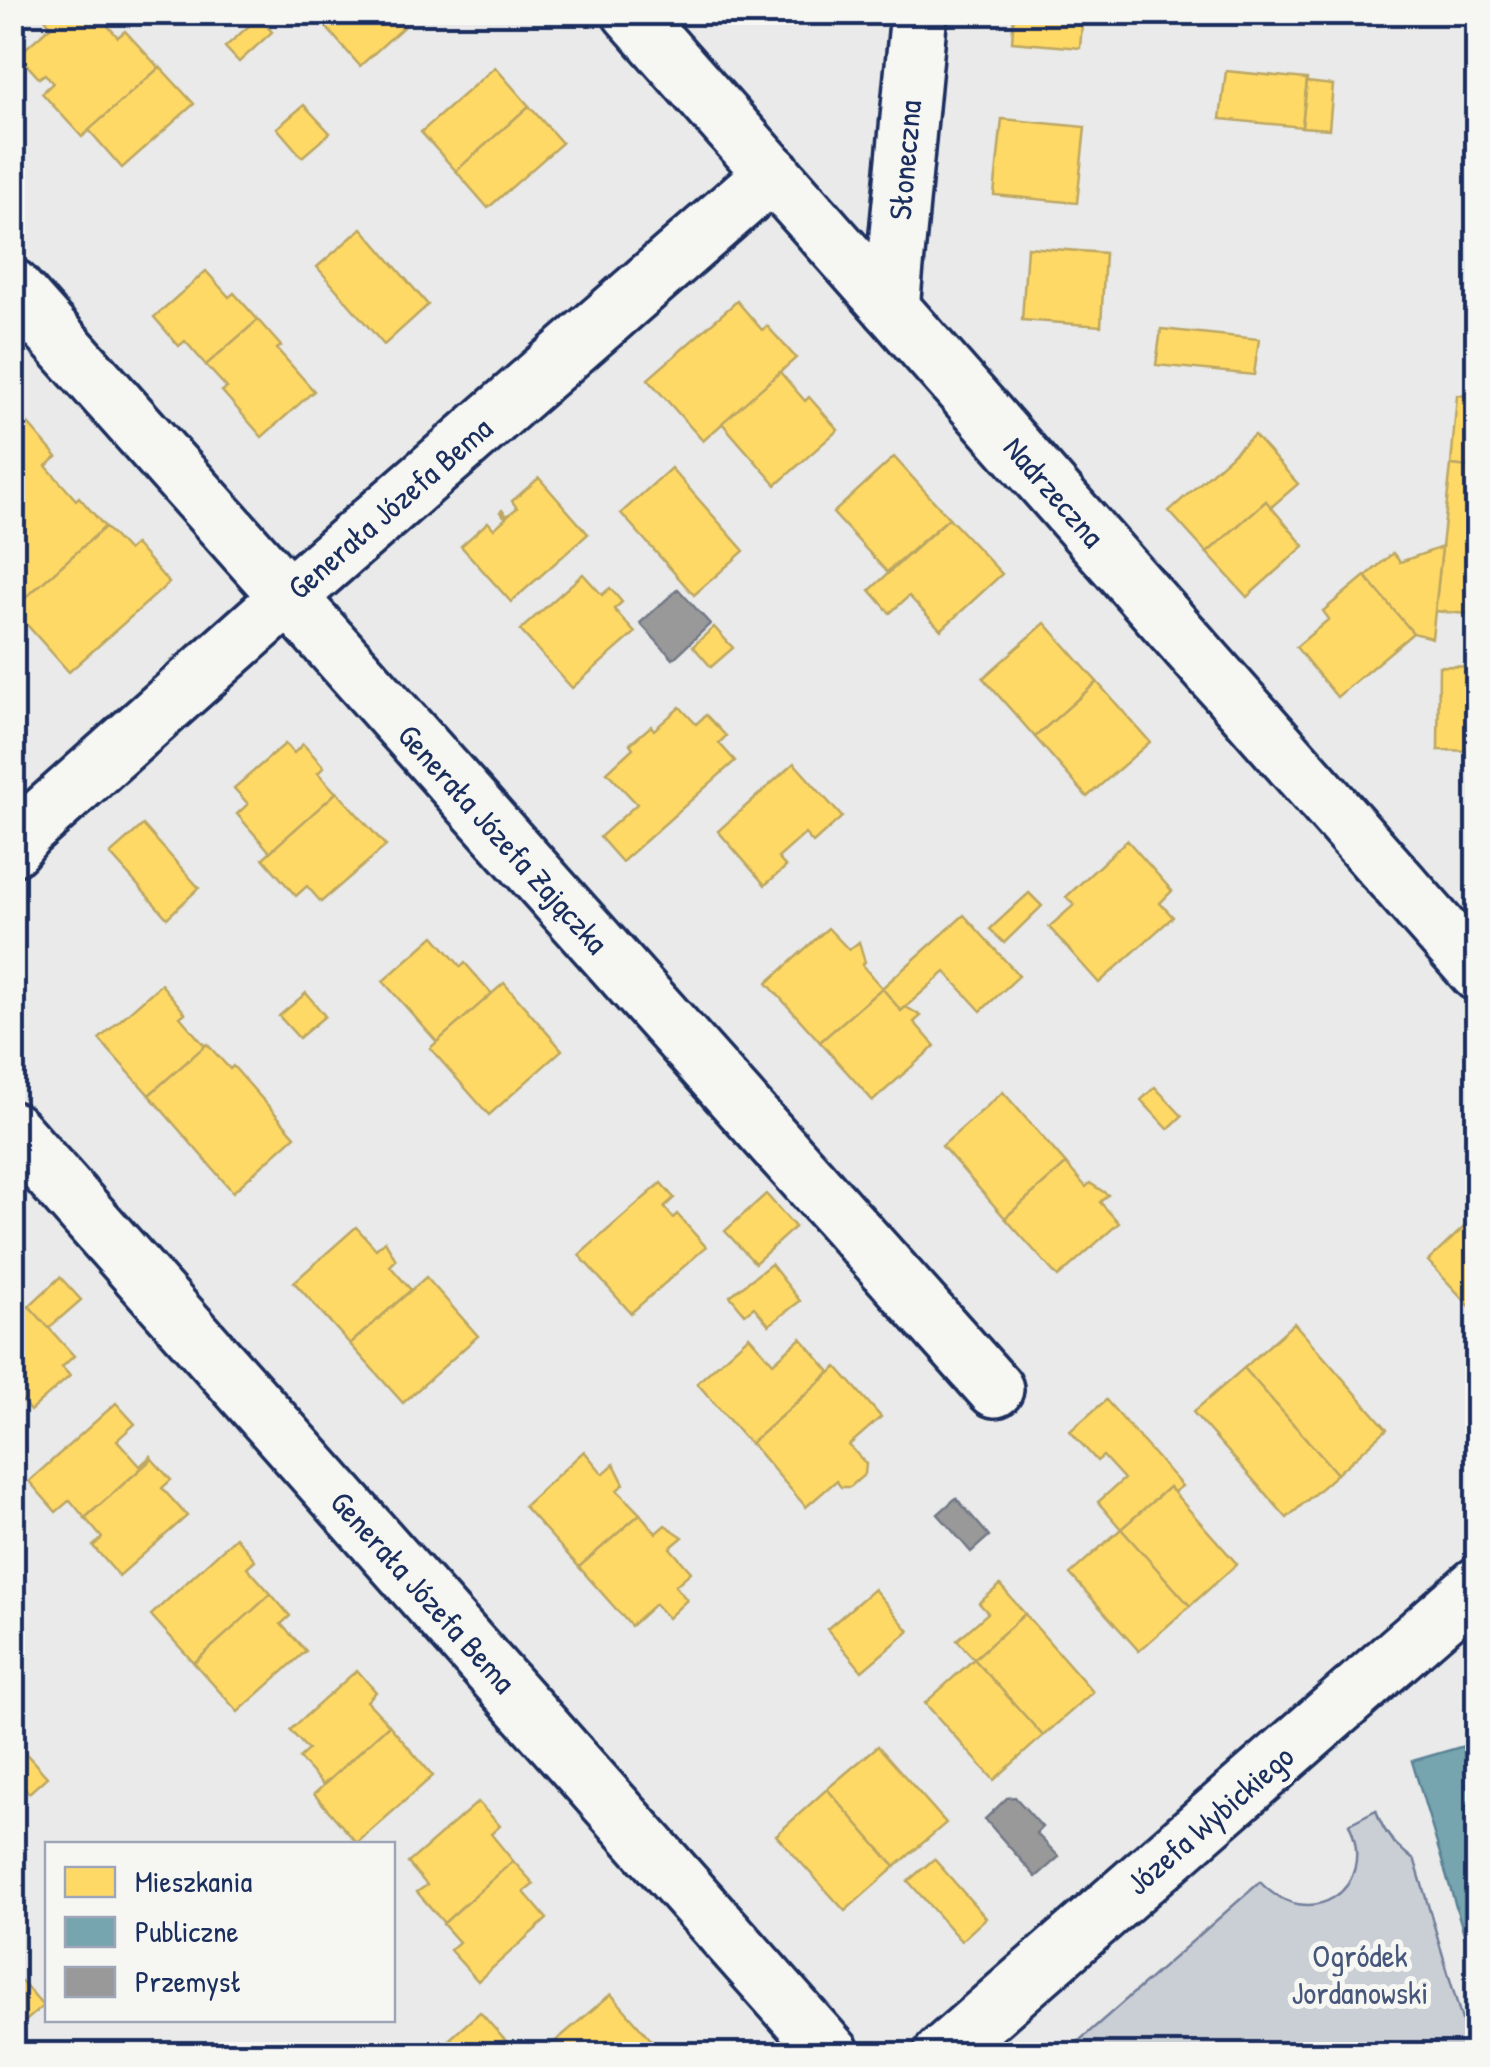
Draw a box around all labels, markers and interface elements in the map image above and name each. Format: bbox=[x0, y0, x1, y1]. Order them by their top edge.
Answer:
street label: Słoneczna bbox=[878, 98, 931, 222]
street label: Generała Józefa Bema bbox=[278, 407, 501, 609]
street label: Nadrzeczna bbox=[994, 427, 1115, 556]
street label: Generała Józefa Zajączka bbox=[389, 714, 618, 963]
street label: Generała Józefa Bema bbox=[321, 1481, 526, 1702]
street label: Józefa Wybickiego bbox=[1117, 1735, 1303, 1904]
legend bbox=[45, 1842, 395, 2022]
text: Mieszkania bbox=[135, 1861, 252, 1901]
text: Publiczne bbox=[135, 1911, 239, 1951]
park label: Ogródek Jordanowski bbox=[1291, 1934, 1429, 2014]
text: Przemysł bbox=[135, 1961, 242, 2001]

